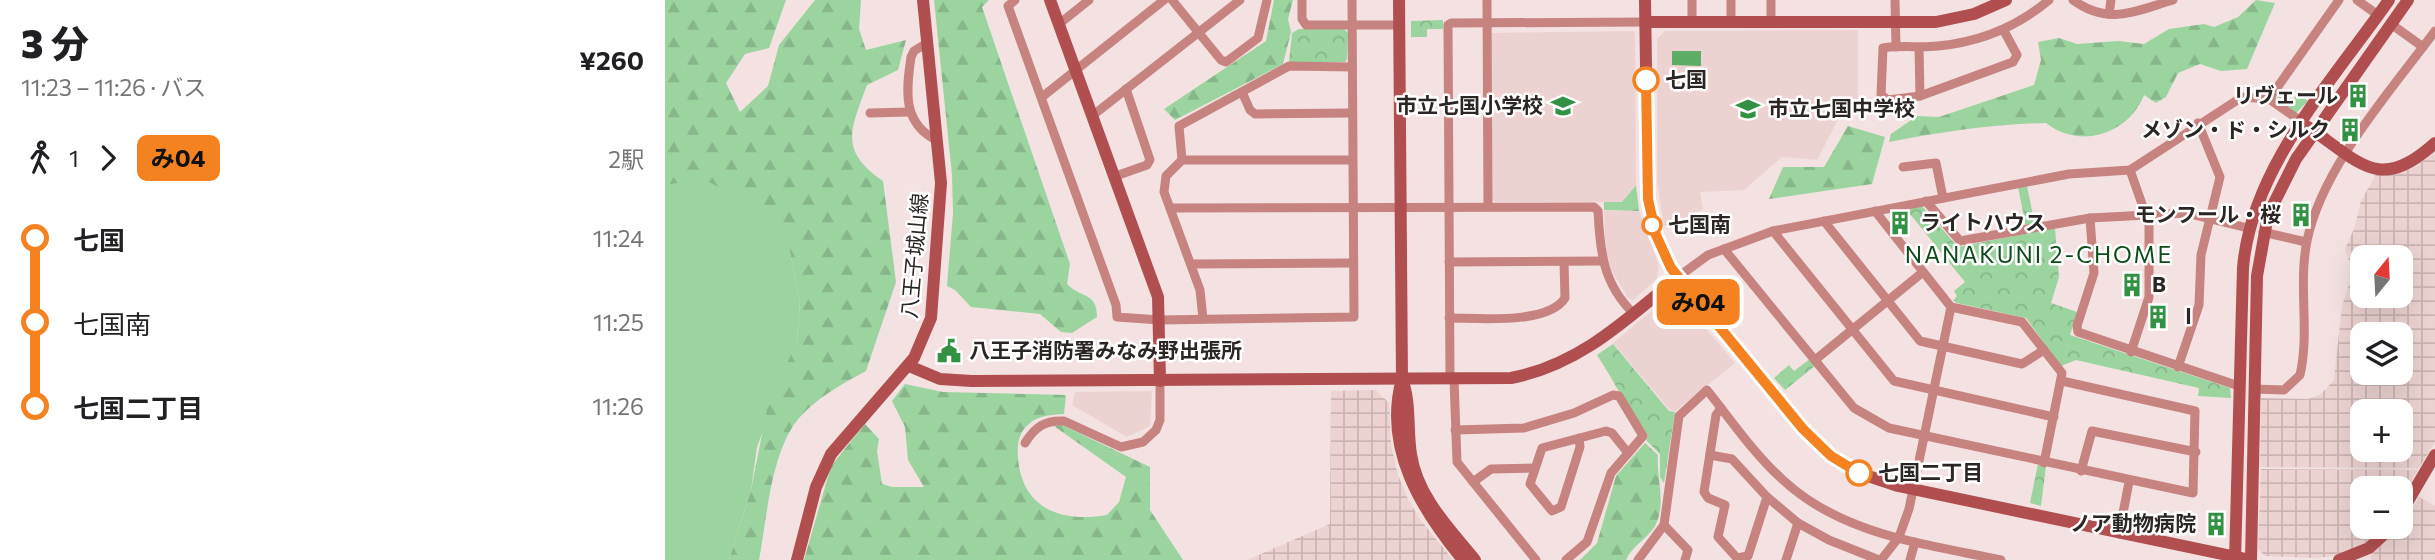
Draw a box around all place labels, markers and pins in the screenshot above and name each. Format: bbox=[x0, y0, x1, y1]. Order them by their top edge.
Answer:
place label: 七国 bbox=[1665, 66, 1707, 91]
marker: 七国 bbox=[1633, 67, 1659, 93]
place label: リヴェール bbox=[2233, 82, 2338, 107]
building icon: リヴェール bbox=[2344, 82, 2372, 110]
place label: 市立七国小学校 bbox=[1396, 92, 1543, 117]
school or university icon: 市立七国小学校 bbox=[1549, 92, 1577, 120]
school or university icon: 市立七国中学校 bbox=[1734, 95, 1762, 123]
place label: 市立七国中学校 bbox=[1768, 95, 1915, 120]
place label: メゾン・ド・シルク bbox=[2141, 116, 2330, 141]
building icon: メゾン・ド・シルク bbox=[2336, 116, 2364, 144]
place label: モンフール・桜 bbox=[2135, 201, 2281, 226]
building icon: モンフール・桜 bbox=[2287, 201, 2315, 229]
building icon: ライトハウス bbox=[1886, 209, 1914, 237]
place label: ライトハウス bbox=[1920, 209, 2046, 234]
place label: 七国南 bbox=[1668, 211, 1731, 236]
marker: 七国南 bbox=[1642, 215, 1662, 235]
building icon: B bbox=[2118, 271, 2146, 299]
place label: B bbox=[2152, 271, 2166, 296]
building icon: Ⅰ bbox=[2144, 303, 2172, 331]
place label: Ⅰ bbox=[2178, 303, 2199, 328]
public building icon: 八王子消防署みなみ野出張所 bbox=[935, 337, 963, 365]
place label: 八王子消防署みなみ野出張所 bbox=[969, 337, 1242, 362]
place label: 七国二丁目 bbox=[1878, 459, 1983, 484]
marker: 七国二丁目 bbox=[1846, 460, 1872, 486]
place label: ノア動物病院 bbox=[2070, 510, 2196, 535]
building icon: ノア動物病院 bbox=[2202, 510, 2230, 538]

